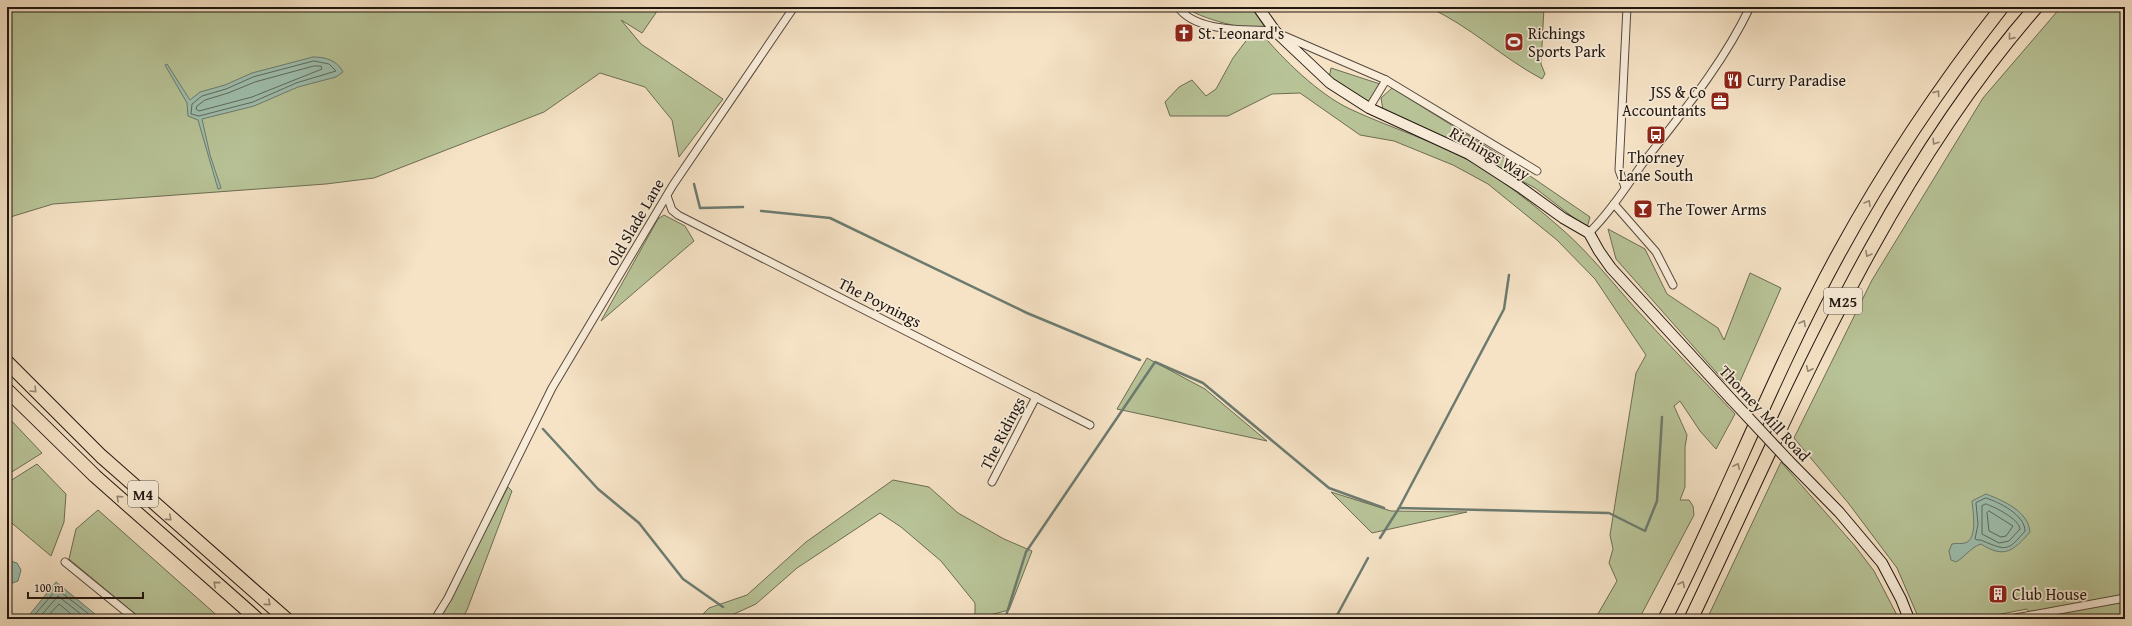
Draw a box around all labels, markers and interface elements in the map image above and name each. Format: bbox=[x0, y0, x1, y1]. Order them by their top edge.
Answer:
place label: St. Leonard's bbox=[1198, 21, 1284, 45]
place label: Richings Sports Park bbox=[1528, 21, 1606, 63]
church icon: St. Leonard's bbox=[1173, 22, 1195, 44]
sports icon: Richings Sports Park bbox=[1503, 31, 1525, 53]
one-way arrow bbox=[2009, 33, 2016, 40]
place label: Curry Paradise bbox=[1747, 68, 1846, 92]
restaurant icon: Curry Paradise bbox=[1722, 69, 1744, 91]
place label: JSS & Co Accountants bbox=[1622, 80, 1706, 122]
office icon: JSS & Co Accountants bbox=[1709, 90, 1731, 112]
one-way arrow bbox=[1932, 90, 1940, 97]
street label: Richings Way bbox=[1445, 120, 1535, 186]
bus stop icon: Thorney Lane South bbox=[1645, 124, 1667, 146]
one-way arrow bbox=[1933, 138, 1940, 145]
place label: Thorney Lane South bbox=[1619, 145, 1693, 187]
street label: Old Slade Lane bbox=[600, 174, 670, 270]
place label: The Tower Arms bbox=[1657, 197, 1767, 221]
bar icon: The Tower Arms bbox=[1632, 198, 1654, 220]
one-way arrow bbox=[1863, 200, 1870, 207]
one-way arrow bbox=[1866, 250, 1873, 257]
street label: The Poynings bbox=[834, 271, 926, 333]
road number: M25 bbox=[1824, 288, 1862, 314]
one-way arrow bbox=[1798, 320, 1806, 327]
street label: Thorney Mill Road bbox=[1714, 359, 1816, 467]
one-way arrow bbox=[1806, 365, 1814, 373]
one-way arrow bbox=[29, 385, 37, 393]
street label: The Ridings bbox=[973, 392, 1031, 474]
one-way arrow bbox=[1732, 463, 1740, 471]
road number: M4 bbox=[128, 481, 158, 507]
one-way arrow bbox=[116, 495, 124, 503]
one-way arrow bbox=[165, 513, 172, 520]
scale bar bbox=[28, 574, 143, 600]
text: 100 m bbox=[34, 579, 64, 596]
one-way arrow bbox=[1677, 581, 1685, 588]
one-way arrow bbox=[214, 582, 221, 589]
place label: Club House bbox=[2012, 582, 2087, 606]
building icon: Club House bbox=[1987, 583, 2009, 605]
one-way arrow bbox=[263, 599, 270, 606]

